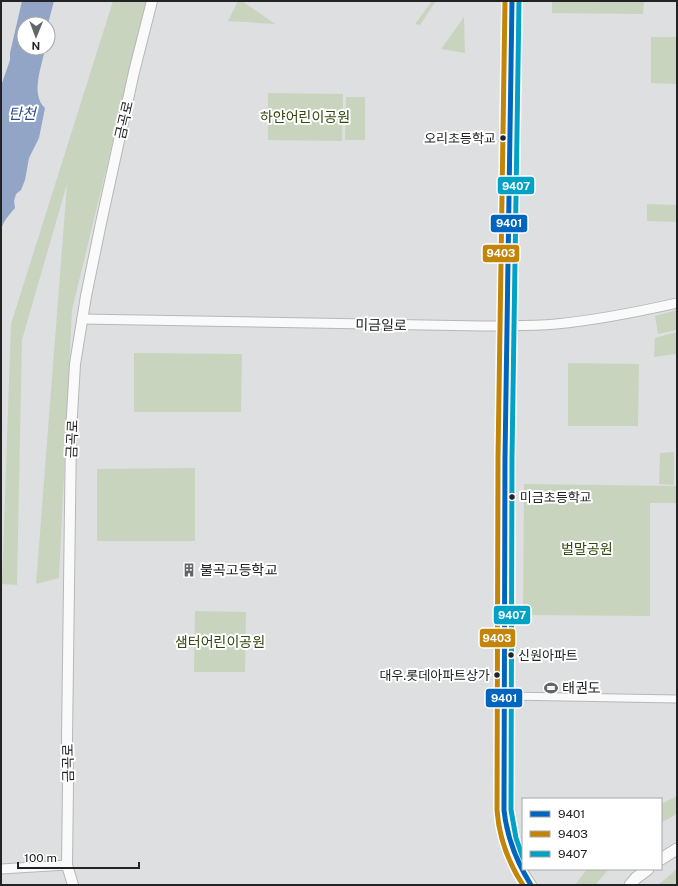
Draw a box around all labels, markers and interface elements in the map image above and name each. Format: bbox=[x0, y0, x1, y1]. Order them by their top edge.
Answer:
north arrow bbox=[16, 16, 56, 56]
text: N bbox=[31, 40, 40, 52]
street label: 금곡로 bbox=[112, 99, 136, 141]
water label: 탄천 bbox=[8, 105, 38, 122]
park label: 하얀어린이공원 bbox=[260, 109, 350, 125]
place label: 오리초등학교 bbox=[424, 131, 496, 146]
marker: 오리초등학교 bbox=[498, 133, 508, 143]
line badge: 9407 bbox=[497, 176, 535, 195]
text: 9407 bbox=[502, 180, 530, 192]
line badge: 9401 bbox=[490, 214, 528, 233]
text: 9401 bbox=[496, 217, 522, 229]
line badge: 9403 bbox=[482, 244, 520, 263]
text: 9403 bbox=[487, 247, 515, 259]
street label: 미금일로 bbox=[355, 317, 407, 333]
street label: 금곡로 bbox=[63, 419, 81, 459]
place label: 미금초등학교 bbox=[520, 490, 592, 505]
marker: 미금초등학교 bbox=[507, 492, 517, 502]
park label: 벌말공원 bbox=[561, 541, 613, 557]
building icon: 불곡고등학교 bbox=[181, 562, 197, 578]
place label: 불곡고등학교 bbox=[200, 562, 277, 578]
line badge: 9407 bbox=[493, 605, 531, 625]
text: 9407 bbox=[498, 609, 526, 621]
line badge: 9403 bbox=[479, 628, 516, 648]
text: 9403 bbox=[483, 632, 511, 644]
park label: 샘터어린이공원 bbox=[175, 634, 265, 650]
place label: 신원아파트 bbox=[518, 648, 578, 663]
marker: 신원아파트 bbox=[506, 650, 516, 660]
place label: 대우.롯데아파트상가 bbox=[379, 668, 490, 683]
marker: 대우.롯데아파트상가 bbox=[492, 670, 502, 680]
sports icon: 태권도 bbox=[543, 680, 559, 696]
place label: 태권도 bbox=[562, 680, 601, 696]
line badge: 9401 bbox=[485, 688, 523, 708]
text: 9401 bbox=[491, 692, 517, 704]
street label: 금곡로 bbox=[60, 743, 76, 782]
legend bbox=[522, 798, 662, 870]
text: 9401 bbox=[558, 807, 585, 821]
text: 9403 bbox=[558, 827, 588, 841]
scale bar bbox=[18, 844, 139, 870]
text: 9407 bbox=[558, 847, 587, 861]
text: 100 m bbox=[24, 851, 57, 865]

